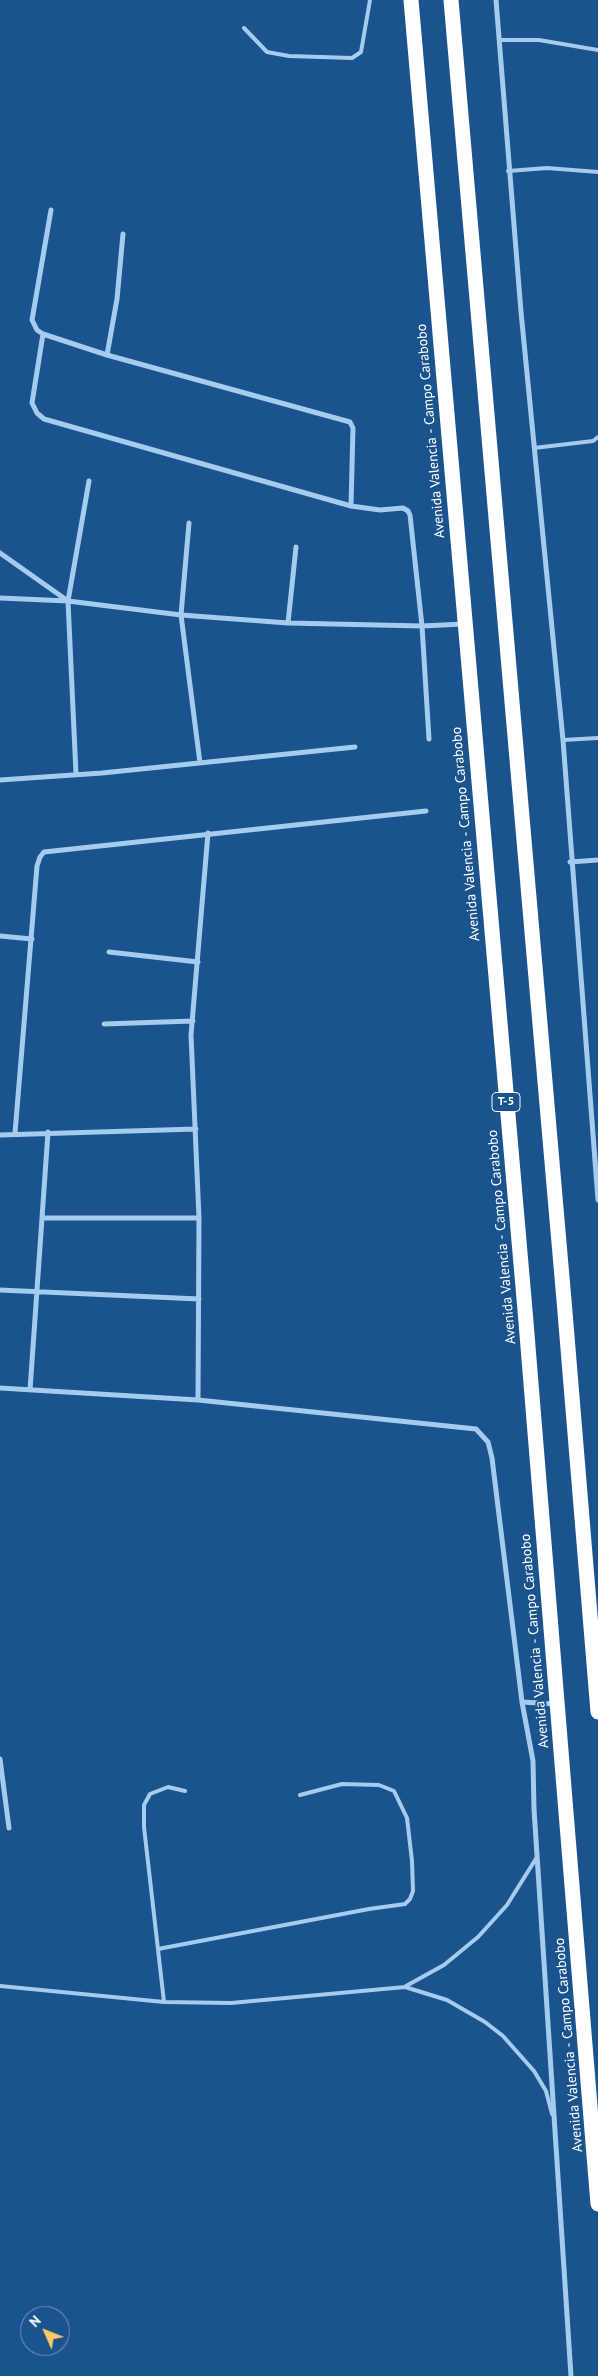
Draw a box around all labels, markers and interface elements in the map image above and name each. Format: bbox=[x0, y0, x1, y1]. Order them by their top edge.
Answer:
street label: Avenida Valencia - Campo Carabobo bbox=[413, 323, 449, 539]
street label: Avenida Valencia - Campo Carabobo bbox=[448, 726, 484, 942]
road number: T-5 bbox=[492, 1092, 520, 1112]
street label: Avenida Valencia - Campo Carabobo bbox=[484, 1129, 520, 1345]
street label: Avenida Valencia - Campo Carabobo bbox=[517, 1533, 553, 1749]
street label: Avenida Valencia - Campo Carabobo bbox=[551, 1937, 587, 2153]
north arrow bbox=[20, 2306, 70, 2356]
text: N bbox=[25, 2312, 45, 2331]

